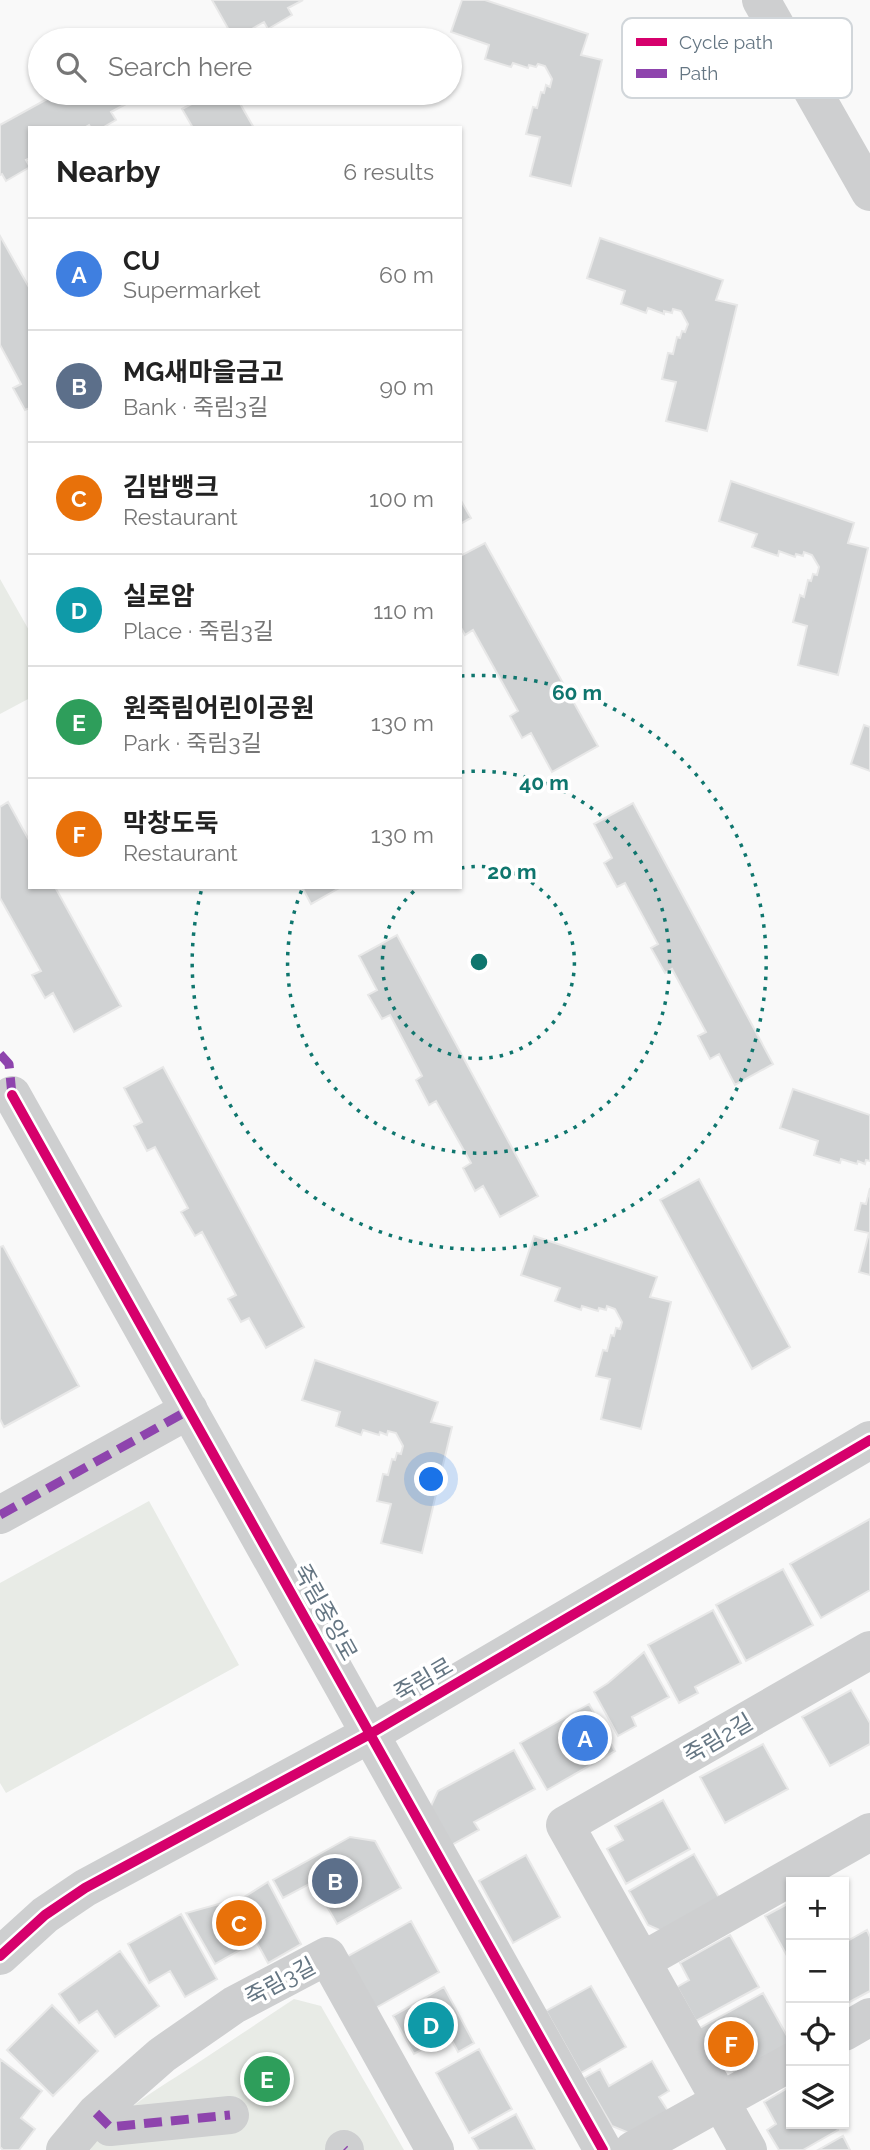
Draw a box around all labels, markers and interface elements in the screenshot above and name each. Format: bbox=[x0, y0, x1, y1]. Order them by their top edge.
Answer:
legend bbox=[622, 18, 852, 98]
search box bbox=[28, 28, 462, 105]
text: Cycle path bbox=[679, 31, 773, 53]
icon: search bbox=[52, 48, 90, 86]
text: Search here bbox=[108, 52, 252, 82]
text: Path bbox=[679, 62, 718, 84]
text: Nearby bbox=[56, 154, 160, 189]
text: 6 results bbox=[343, 158, 434, 185]
text: CU bbox=[123, 246, 160, 276]
text: A bbox=[71, 261, 87, 288]
text: 60 m bbox=[379, 261, 434, 288]
text: Supermarket bbox=[123, 276, 261, 303]
text: MG새마을금고 bbox=[123, 357, 284, 387]
text: B bbox=[71, 373, 87, 400]
text: 90 m bbox=[379, 373, 434, 400]
text: Bank · 죽림3길 bbox=[123, 393, 268, 420]
text: 김밥뱅크 bbox=[123, 472, 219, 502]
text: C bbox=[71, 485, 87, 512]
text: 100 m bbox=[369, 485, 434, 512]
text: Restaurant bbox=[123, 503, 238, 530]
text: 실로암 bbox=[123, 581, 195, 611]
text: D bbox=[71, 597, 87, 624]
text: 110 m bbox=[373, 597, 434, 624]
text: Place · 죽림3길 bbox=[123, 617, 274, 644]
text: 60 m bbox=[552, 680, 602, 705]
text: 원죽림어린이공원 bbox=[123, 693, 314, 723]
text: E bbox=[72, 709, 86, 736]
text: 130 m bbox=[371, 709, 434, 736]
text: Park · 죽림3길 bbox=[123, 729, 262, 756]
text: 40 m bbox=[519, 770, 569, 795]
text: 막창도둑 bbox=[123, 808, 219, 838]
text: F bbox=[72, 821, 86, 848]
text: 130 m bbox=[371, 821, 434, 848]
text: Restaurant bbox=[123, 839, 238, 866]
text: 20 m bbox=[487, 859, 537, 884]
centre of rings bbox=[467, 950, 491, 974]
your location bbox=[414, 1462, 448, 1496]
street label: 죽림중앙로 bbox=[289, 1559, 363, 1665]
street label: 죽림로 bbox=[389, 1651, 457, 1707]
street label: 죽림2길 bbox=[679, 1707, 757, 1769]
pin: A bbox=[562, 1712, 608, 1764]
pin: B bbox=[312, 1855, 358, 1907]
map controls bbox=[786, 1877, 849, 2129]
button: + bbox=[786, 1877, 849, 1940]
pin: C bbox=[216, 1897, 262, 1949]
button: − bbox=[786, 1940, 849, 2003]
street label: 죽림3길 bbox=[240, 1951, 320, 2011]
pin: D bbox=[408, 1999, 454, 2051]
button: locate bbox=[786, 2003, 849, 2066]
pin: F bbox=[708, 2018, 754, 2070]
pin: E bbox=[244, 2053, 290, 2105]
button: layers bbox=[786, 2066, 849, 2129]

